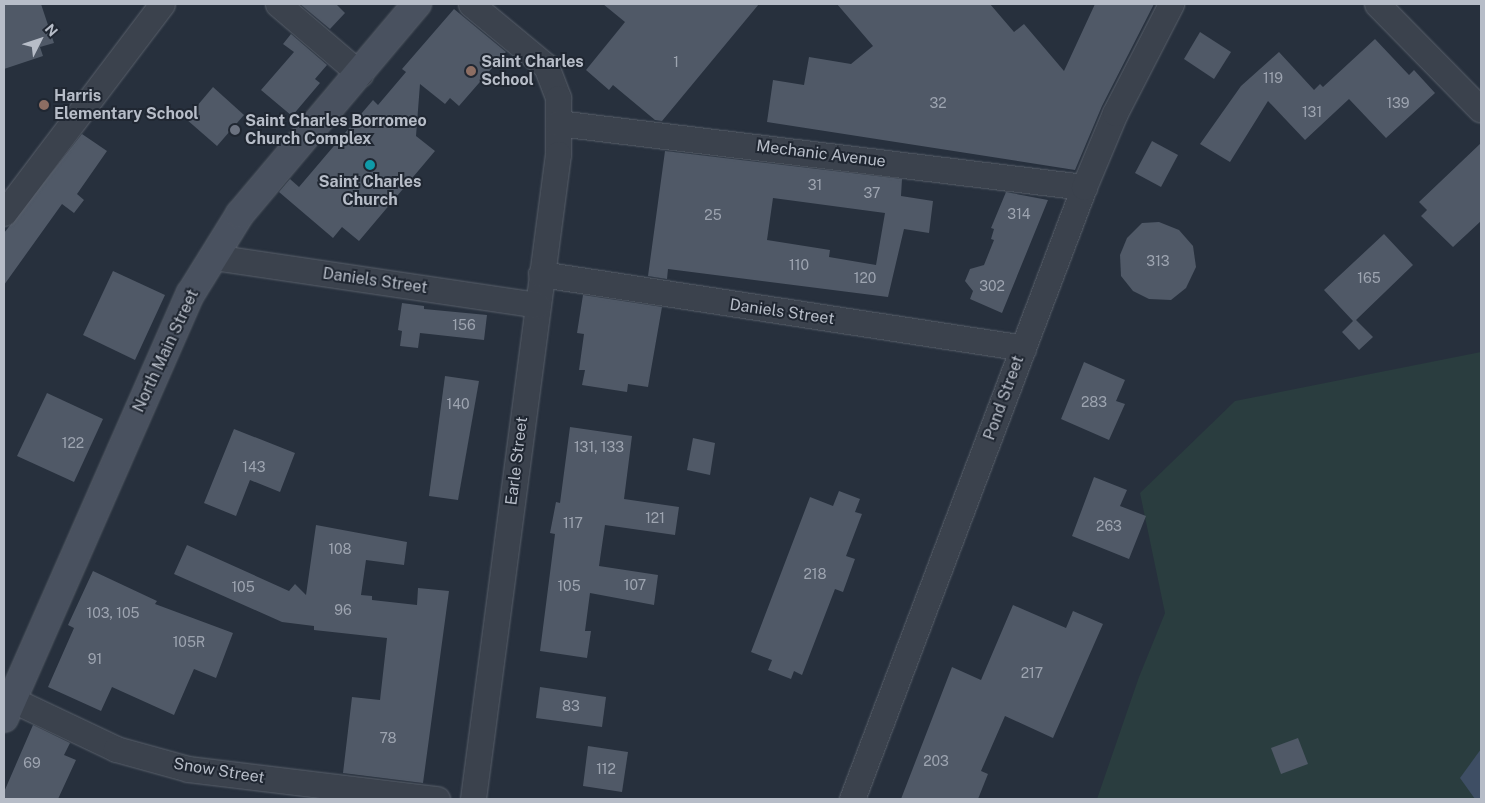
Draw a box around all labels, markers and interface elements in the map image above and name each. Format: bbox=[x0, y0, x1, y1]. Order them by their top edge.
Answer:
north arrow bbox=[15, 15, 65, 65]
text: N bbox=[42, 21, 61, 40]
place label: Saint Charles School bbox=[481, 52, 584, 90]
house number: 1 bbox=[673, 54, 679, 70]
marker: Saint Charles School bbox=[465, 65, 477, 77]
house number: 119 bbox=[1263, 70, 1283, 86]
place label: Harris Elementary School bbox=[54, 86, 199, 124]
house number: 32 bbox=[929, 95, 947, 111]
house number: 139 bbox=[1386, 95, 1410, 111]
marker: Harris Elementary School bbox=[38, 99, 50, 111]
house number: 131 bbox=[1302, 104, 1322, 120]
place label: Saint Charles Borromeo Church Complex bbox=[245, 111, 427, 149]
marker: Saint Charles Borromeo Church Complex bbox=[229, 124, 241, 136]
street label: Mechanic Avenue bbox=[755, 137, 887, 171]
marker: Saint Charles Church bbox=[364, 159, 376, 171]
place label: Saint Charles Church bbox=[319, 172, 421, 210]
house number: 31 bbox=[808, 177, 822, 193]
house number: 37 bbox=[864, 185, 880, 201]
house number: 314 bbox=[1007, 206, 1031, 222]
house number: 25 bbox=[704, 207, 722, 223]
house number: 313 bbox=[1146, 253, 1170, 269]
house number: 110 bbox=[789, 257, 809, 273]
street label: Daniels Street bbox=[321, 264, 429, 298]
house number: 120 bbox=[854, 270, 876, 286]
house number: 165 bbox=[1357, 270, 1381, 286]
house number: 302 bbox=[979, 278, 1005, 294]
street label: North Main Street bbox=[129, 287, 203, 415]
street label: Daniels Street bbox=[728, 295, 836, 329]
house number: 156 bbox=[452, 317, 476, 333]
street label: Pond Street bbox=[980, 353, 1028, 443]
house number: 283 bbox=[1081, 394, 1107, 410]
house number: 140 bbox=[446, 396, 470, 412]
street label: Earle Street bbox=[502, 416, 532, 506]
house number: 122 bbox=[62, 435, 84, 451]
house number: 131, 133 bbox=[574, 439, 624, 455]
house number: 143 bbox=[242, 459, 266, 475]
house number: 121 bbox=[645, 510, 665, 526]
house number: 117 bbox=[563, 515, 583, 531]
house number: 263 bbox=[1096, 518, 1122, 534]
house number: 108 bbox=[328, 541, 352, 557]
house number: 218 bbox=[803, 566, 827, 582]
house number: 107 bbox=[624, 577, 646, 593]
house number: 105 bbox=[557, 578, 581, 594]
house number: 105 bbox=[231, 579, 255, 595]
house number: 96 bbox=[334, 602, 352, 618]
house number: 103, 105 bbox=[86, 605, 140, 621]
house number: 105R bbox=[173, 634, 205, 650]
house number: 91 bbox=[88, 651, 102, 667]
house number: 217 bbox=[1021, 665, 1043, 681]
house number: 83 bbox=[562, 698, 580, 714]
house number: 78 bbox=[379, 730, 397, 746]
house number: 203 bbox=[923, 753, 949, 769]
street label: Snow Street bbox=[172, 754, 266, 788]
house number: 69 bbox=[23, 755, 41, 771]
house number: 112 bbox=[596, 761, 616, 777]

